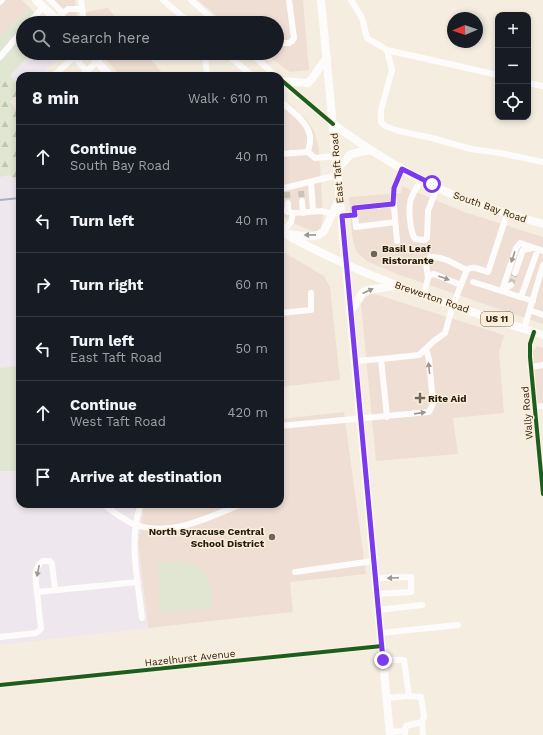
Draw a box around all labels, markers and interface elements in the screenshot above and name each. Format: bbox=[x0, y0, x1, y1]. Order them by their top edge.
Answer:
north arrow bbox=[447, 12, 483, 48]
map controls bbox=[495, 12, 531, 120]
button: + bbox=[495, 12, 531, 48]
search box bbox=[16, 16, 284, 60]
icon: search bbox=[30, 27, 52, 49]
text: Search here bbox=[62, 29, 150, 47]
button: − bbox=[495, 48, 531, 84]
button: locate bbox=[495, 84, 531, 120]
text: 8 min bbox=[32, 88, 79, 108]
text: Walk · 610 m bbox=[188, 91, 268, 106]
street label: East Taft Road bbox=[328, 132, 346, 204]
text: Continue bbox=[70, 140, 137, 158]
icon: ahead bbox=[32, 146, 54, 168]
text: 40 m bbox=[235, 149, 268, 164]
text: South Bay Road bbox=[70, 158, 170, 173]
route start bbox=[423, 175, 441, 193]
street label: South Bay Road bbox=[452, 189, 528, 225]
icon: left bbox=[32, 210, 54, 232]
text: Turn left bbox=[70, 212, 134, 230]
text: 40 m bbox=[235, 213, 268, 228]
one-way arrow bbox=[304, 232, 316, 239]
place label: Basil Leaf Ristorante bbox=[382, 243, 434, 266]
marker: Basil Leaf Ristorante bbox=[369, 249, 379, 259]
one-way arrow bbox=[509, 252, 515, 264]
icon: right bbox=[32, 274, 54, 296]
one-way arrow bbox=[439, 275, 451, 281]
text: Turn right bbox=[70, 276, 143, 294]
text: 60 m bbox=[235, 277, 268, 292]
street label: Brewerton Road bbox=[393, 279, 471, 315]
one-way arrow bbox=[363, 288, 374, 294]
road number: US 11 bbox=[481, 312, 513, 326]
text: Turn left bbox=[70, 332, 134, 350]
icon: left bbox=[32, 338, 54, 360]
text: 50 m bbox=[236, 341, 268, 356]
text: East Taft Road bbox=[70, 350, 162, 365]
one-way arrow bbox=[426, 362, 433, 375]
street label: Wally Road bbox=[519, 386, 535, 440]
marker: Rite Aid bbox=[415, 393, 425, 403]
place label: Rite Aid bbox=[428, 393, 467, 404]
text: Continue bbox=[70, 396, 137, 414]
icon: ahead bbox=[32, 402, 54, 424]
text: 420 m bbox=[228, 405, 268, 420]
one-way arrow bbox=[414, 410, 426, 416]
text: West Taft Road bbox=[70, 414, 166, 429]
icon: arrive bbox=[32, 466, 54, 488]
text: Arrive at destination bbox=[70, 468, 222, 486]
place label: North Syracuse Central School District bbox=[149, 526, 265, 549]
marker: North Syracuse Central School District bbox=[267, 532, 277, 542]
one-way arrow bbox=[34, 565, 40, 577]
one-way arrow bbox=[386, 575, 399, 581]
street label: Hazelhurst Avenue bbox=[144, 648, 236, 668]
route end bbox=[374, 651, 392, 669]

